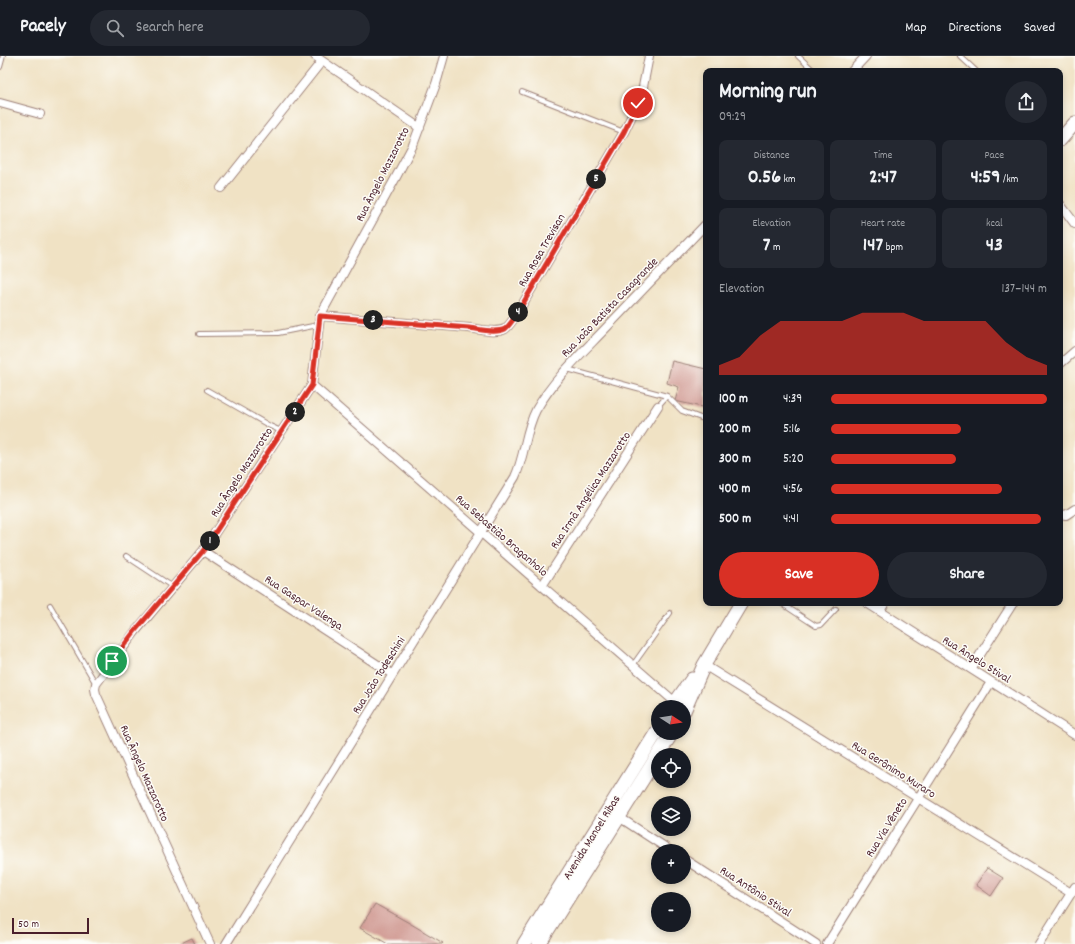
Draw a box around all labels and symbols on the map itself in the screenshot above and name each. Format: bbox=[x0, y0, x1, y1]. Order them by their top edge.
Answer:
pin bbox=[621, 86, 655, 120]
street label: Rua Ângelo Mazzarotto bbox=[352, 124, 415, 225]
pin: 5 bbox=[586, 169, 606, 189]
street label: Rua Rosa Trevisan bbox=[514, 211, 570, 290]
street label: Rua João Batista Casagrande bbox=[558, 254, 662, 362]
pin: 4 bbox=[508, 302, 528, 322]
pin: 3 bbox=[363, 310, 383, 330]
pin: 2 bbox=[285, 402, 305, 422]
street label: Rua Ângelo Mazzarotto bbox=[207, 425, 278, 521]
street label: Rua Irmã Angélica Mazzarotto bbox=[547, 429, 636, 553]
street label: Rua Sebastião Braganholo bbox=[451, 491, 551, 581]
pin: 1 bbox=[200, 531, 220, 551]
street label: Rua Gaspar Valenga bbox=[261, 571, 346, 635]
street label: Rua Ângelo Stival bbox=[939, 632, 1014, 688]
street label: Rua João Todeschini bbox=[349, 634, 410, 718]
pin bbox=[95, 644, 129, 678]
north arrow bbox=[651, 700, 691, 740]
street label: Rua Ângelo Mazzarotto bbox=[115, 723, 173, 825]
street label: Rua Gerônimo Muraro bbox=[848, 737, 939, 803]
street label: Avenida Manoel Ribas bbox=[559, 792, 625, 883]
street label: Rua Via Vêneto bbox=[862, 795, 912, 861]
street label: Rua Antônio Stival bbox=[716, 863, 795, 922]
scale bar bbox=[12, 916, 89, 935]

